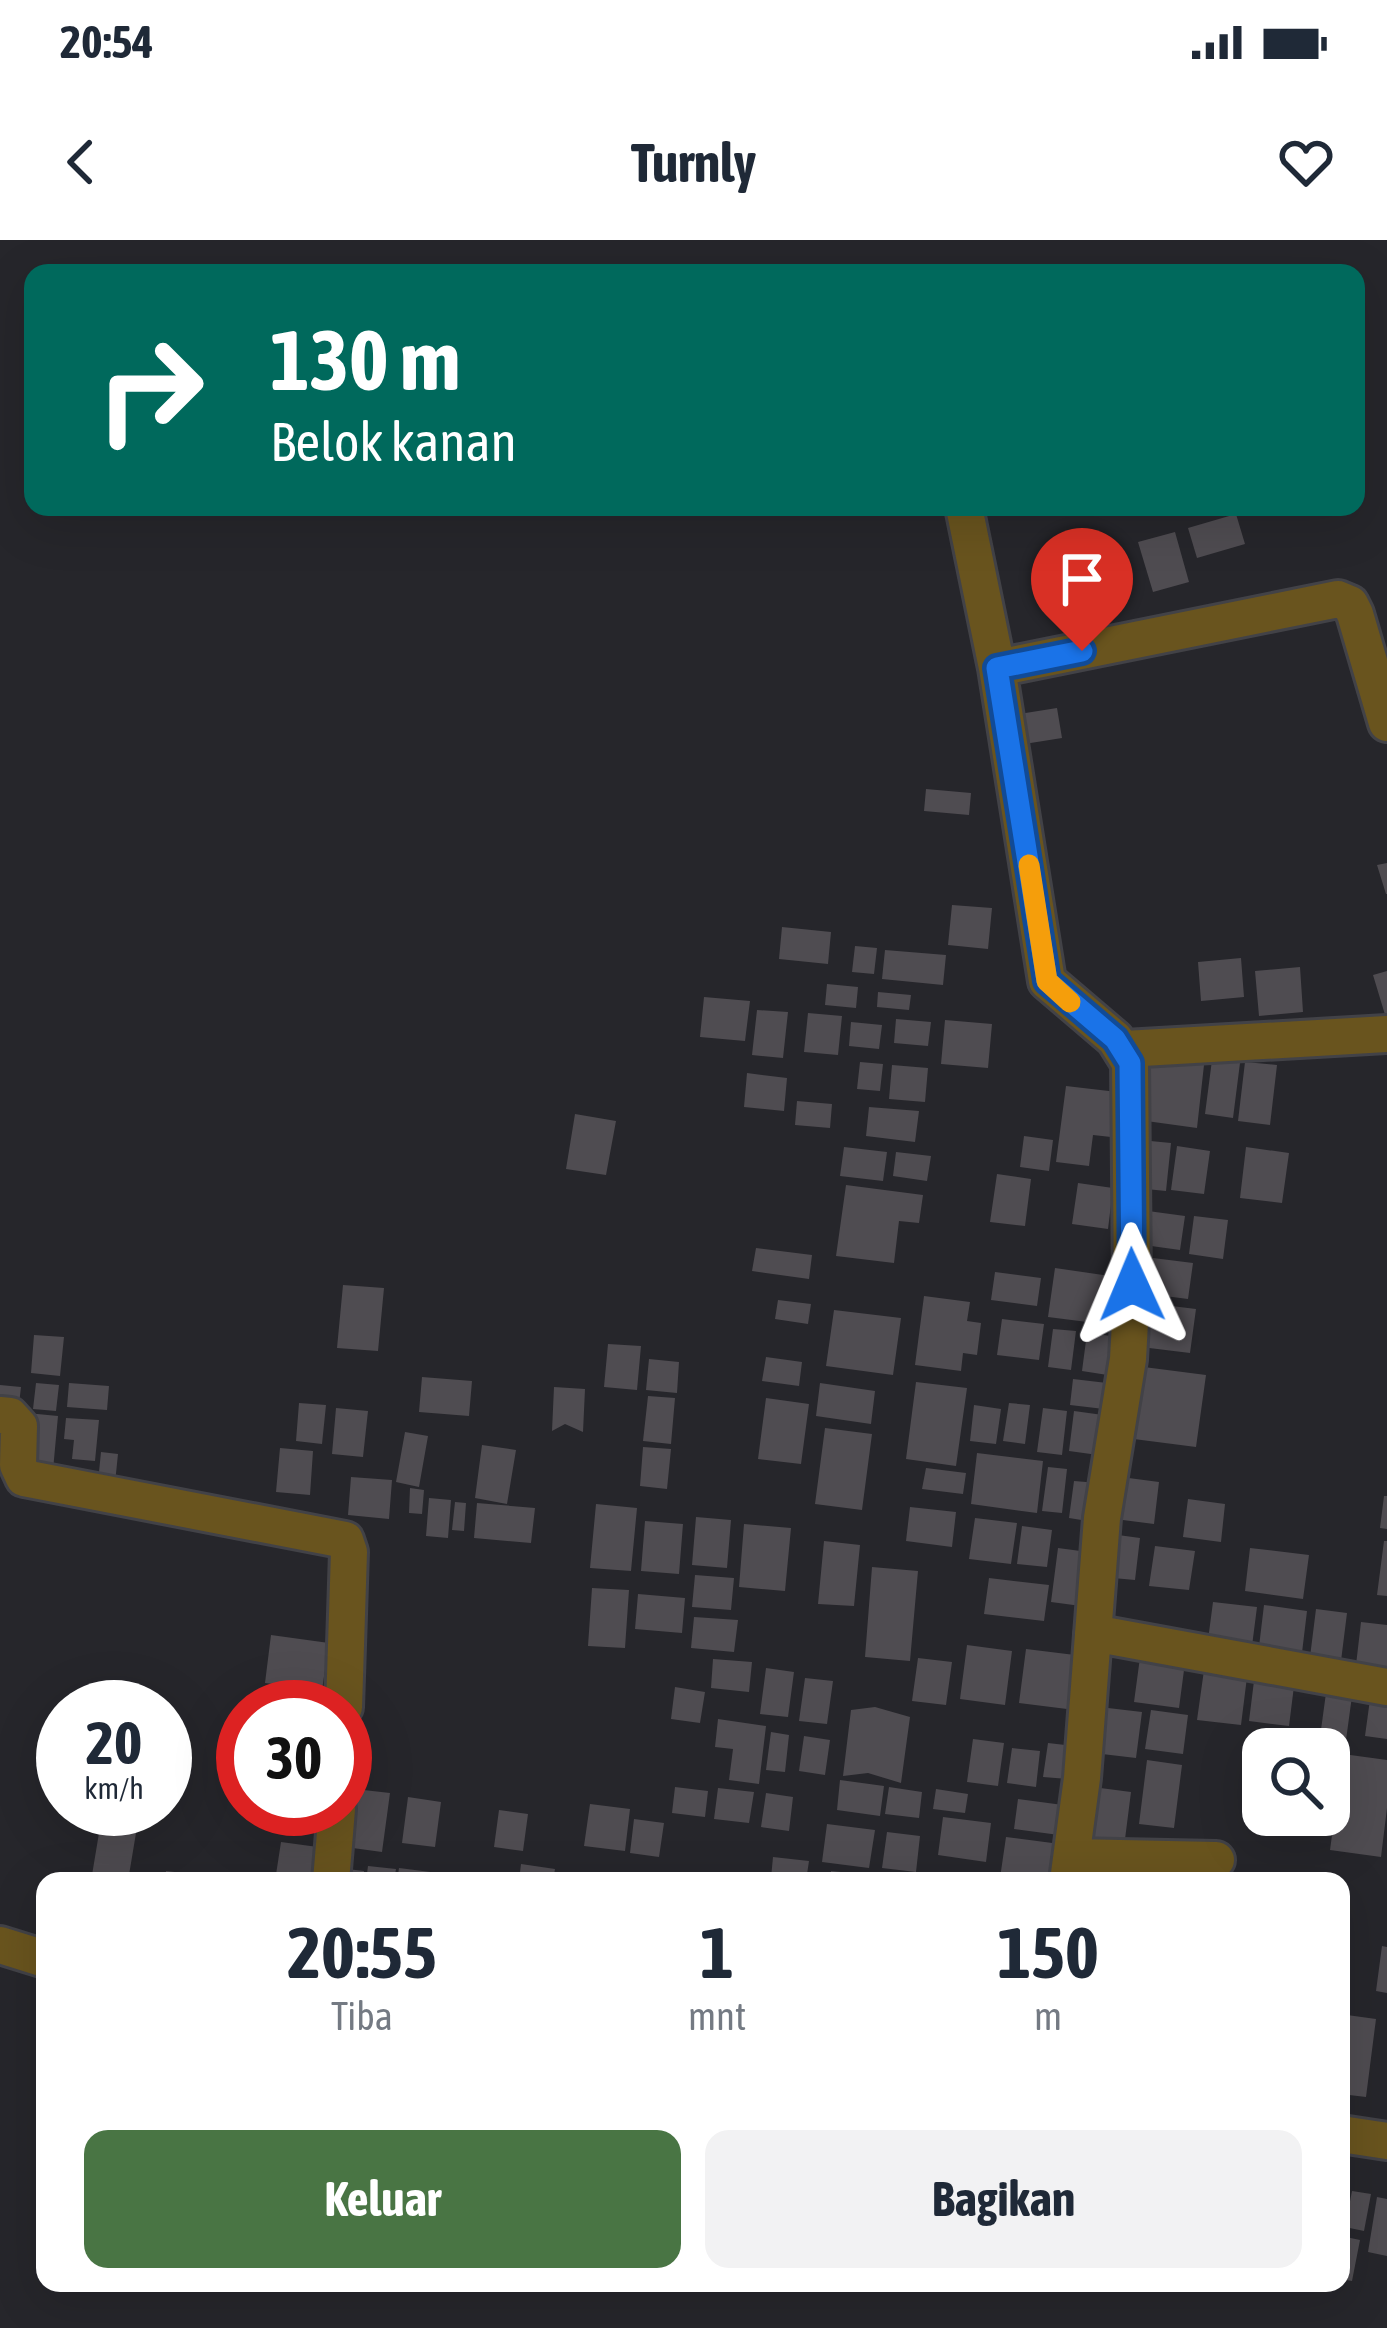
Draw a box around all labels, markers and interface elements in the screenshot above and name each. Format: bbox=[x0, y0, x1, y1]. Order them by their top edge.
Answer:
text: 20:54 bbox=[60, 16, 154, 68]
icon: back bbox=[48, 129, 114, 195]
icon: heart bbox=[1273, 129, 1339, 195]
text: Turnly bbox=[631, 132, 756, 193]
icon: right bbox=[72, 312, 228, 468]
text: 130 m bbox=[270, 312, 460, 408]
text: Belok kanan bbox=[270, 411, 517, 472]
pin bbox=[1031, 528, 1133, 651]
icon: arrive bbox=[1049, 546, 1115, 612]
position arrow bbox=[1069, 1222, 1195, 1348]
speed limit sign: 30 bbox=[216, 1680, 372, 1836]
text: 20 bbox=[86, 1708, 142, 1777]
map controls bbox=[1242, 1728, 1350, 1836]
button: search bbox=[1242, 1728, 1350, 1836]
text: km/h bbox=[84, 1771, 144, 1805]
text: 20:55 bbox=[287, 1911, 437, 1993]
text: 1 bbox=[700, 1911, 734, 1993]
text: 150 bbox=[997, 1911, 1099, 1993]
text: Tiba bbox=[331, 1994, 393, 2038]
text: mnt bbox=[688, 1994, 746, 2038]
text: m bbox=[1034, 1994, 1062, 2038]
button: Keluar bbox=[84, 2130, 681, 2268]
button: Bagikan bbox=[705, 2130, 1302, 2268]

